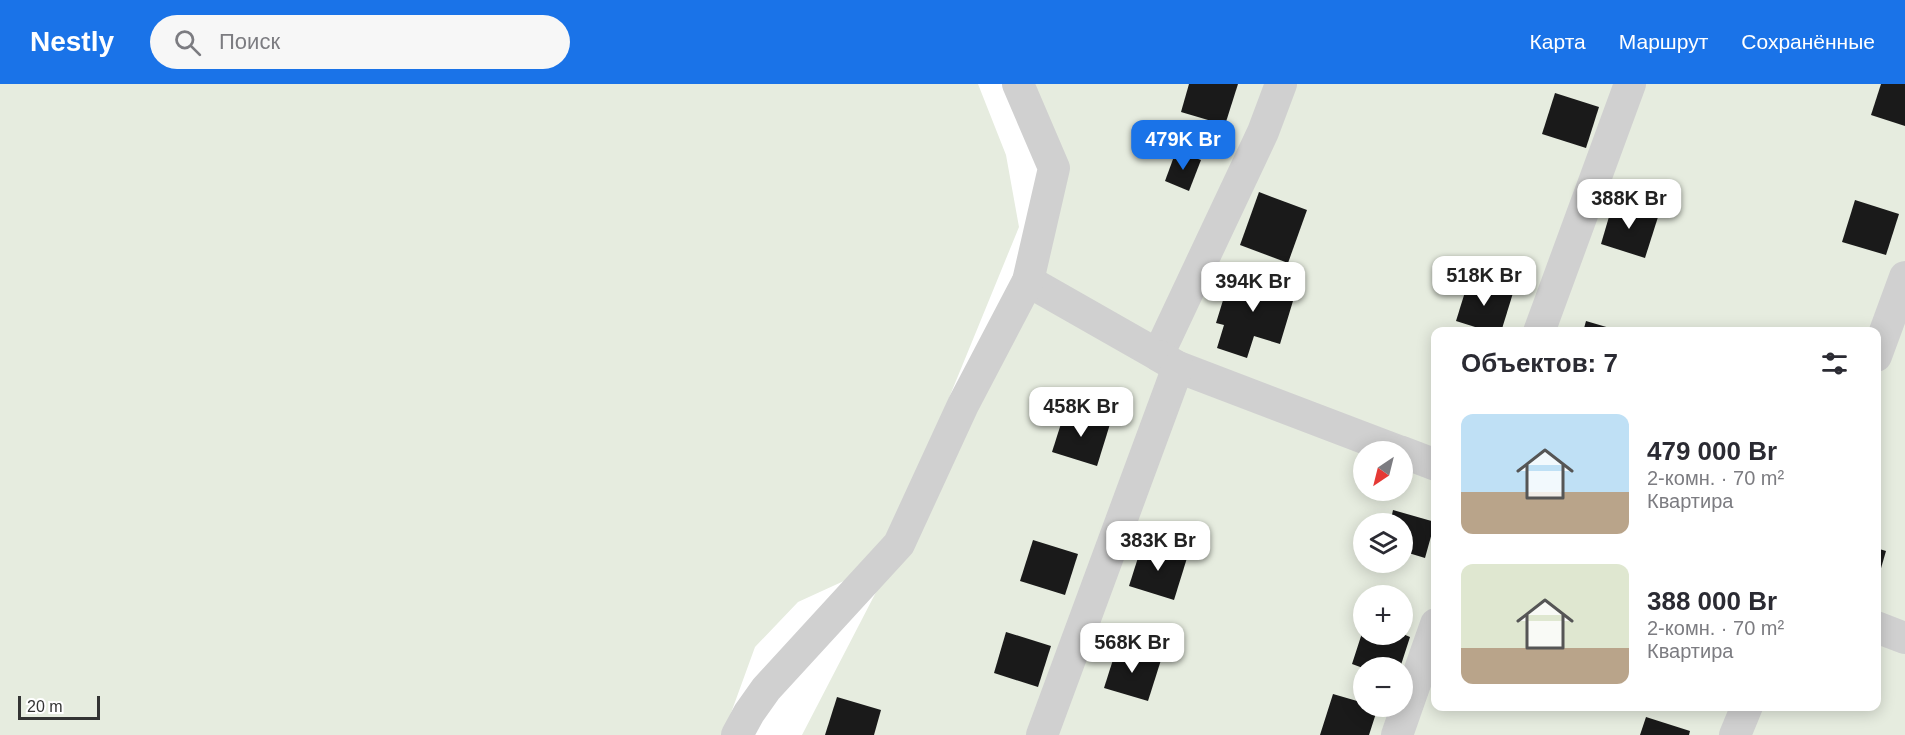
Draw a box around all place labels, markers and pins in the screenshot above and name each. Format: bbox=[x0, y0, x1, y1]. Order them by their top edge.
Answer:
pin: 479K Br bbox=[1128, 120, 1238, 171]
pin: 388K Br bbox=[1574, 179, 1684, 230]
pin: 518K Br bbox=[1429, 256, 1539, 307]
pin: 394K Br bbox=[1198, 262, 1308, 313]
pin: 458K Br bbox=[1026, 387, 1136, 438]
pin: 383K Br bbox=[1103, 521, 1213, 572]
pin: 568K Br bbox=[1077, 623, 1187, 674]

